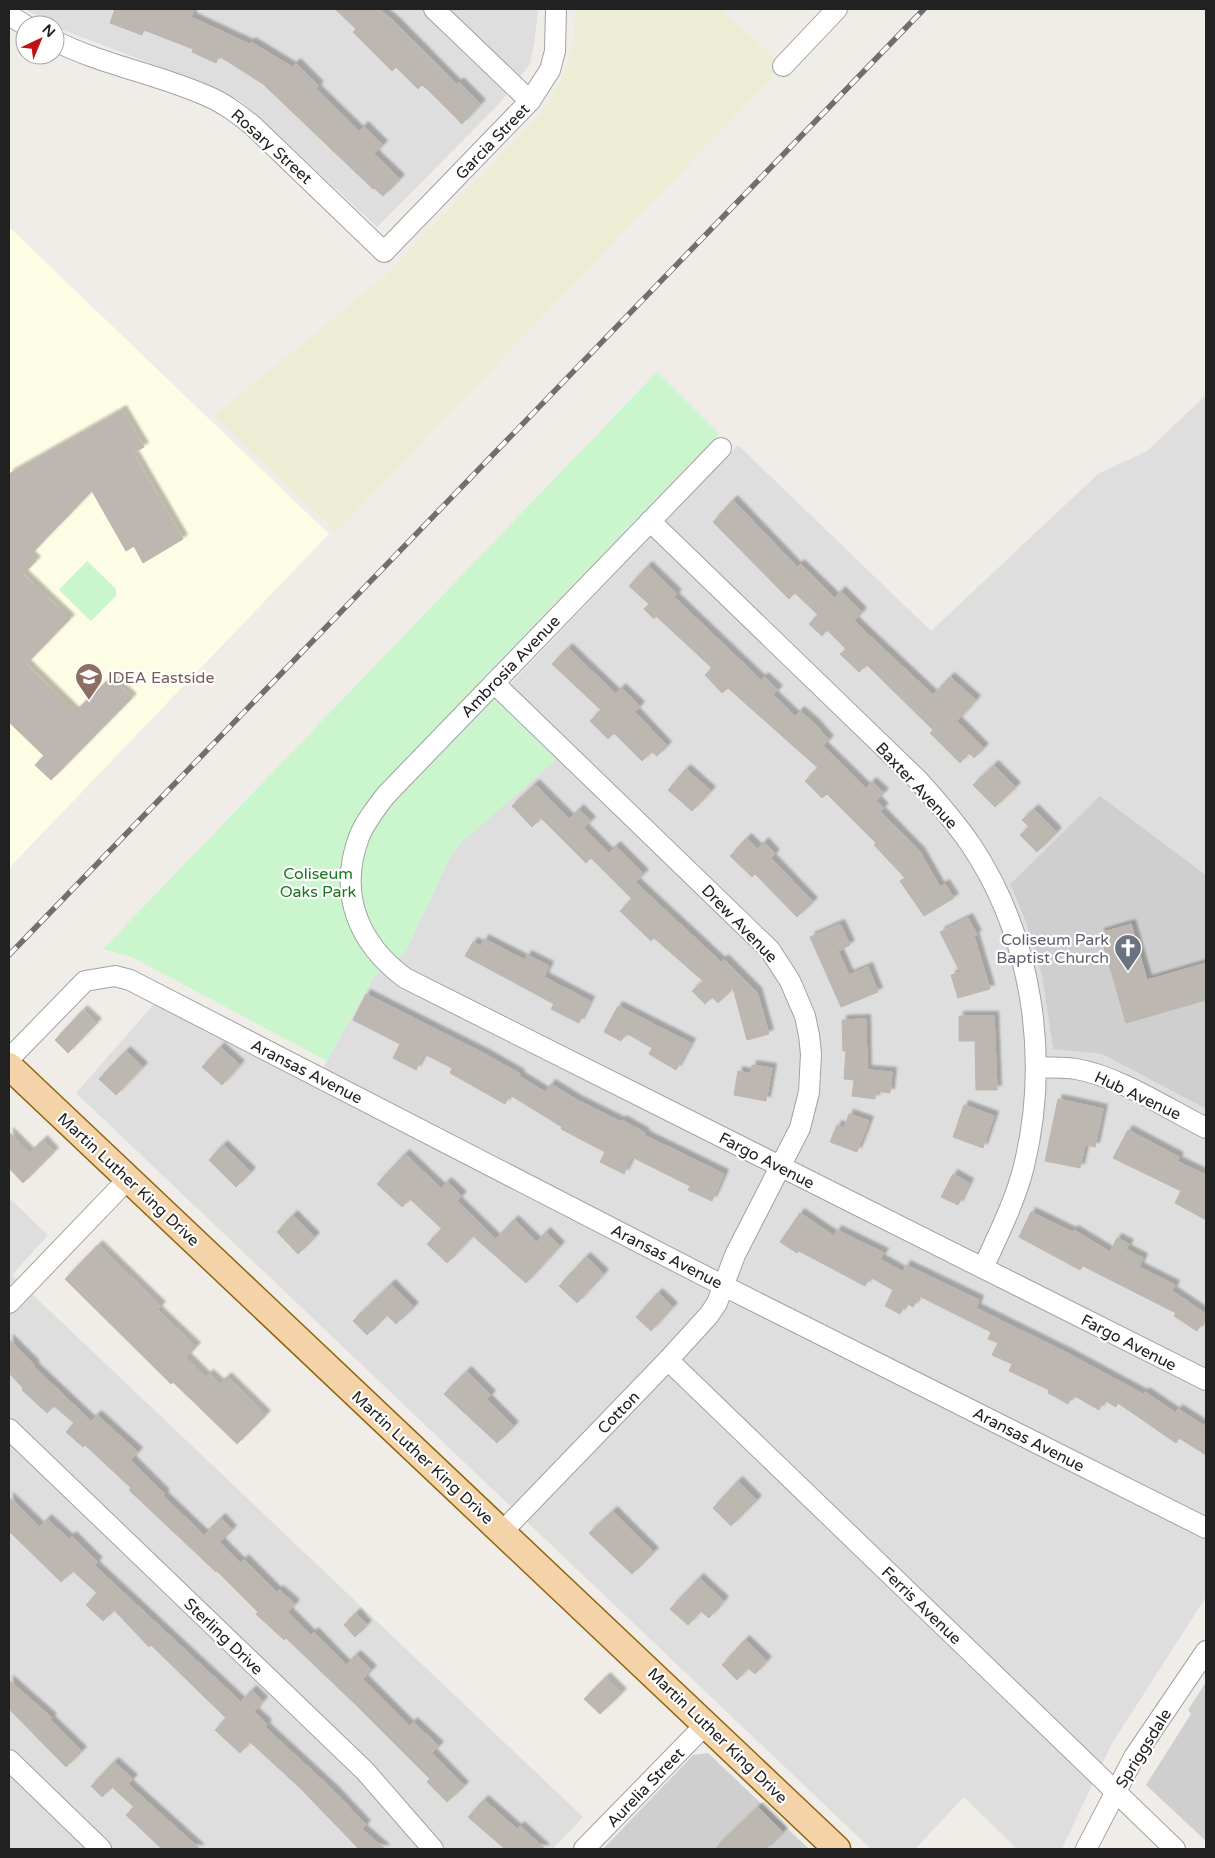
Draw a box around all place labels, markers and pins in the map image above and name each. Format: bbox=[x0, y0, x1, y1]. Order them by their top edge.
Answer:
school or university icon: IDEA Eastside bbox=[74, 662, 104, 701]
place label: IDEA Eastside bbox=[108, 668, 215, 688]
place label: Coliseum Park Baptist Church bbox=[996, 930, 1109, 968]
church icon: Coliseum Park Baptist Church bbox=[1113, 933, 1143, 972]

